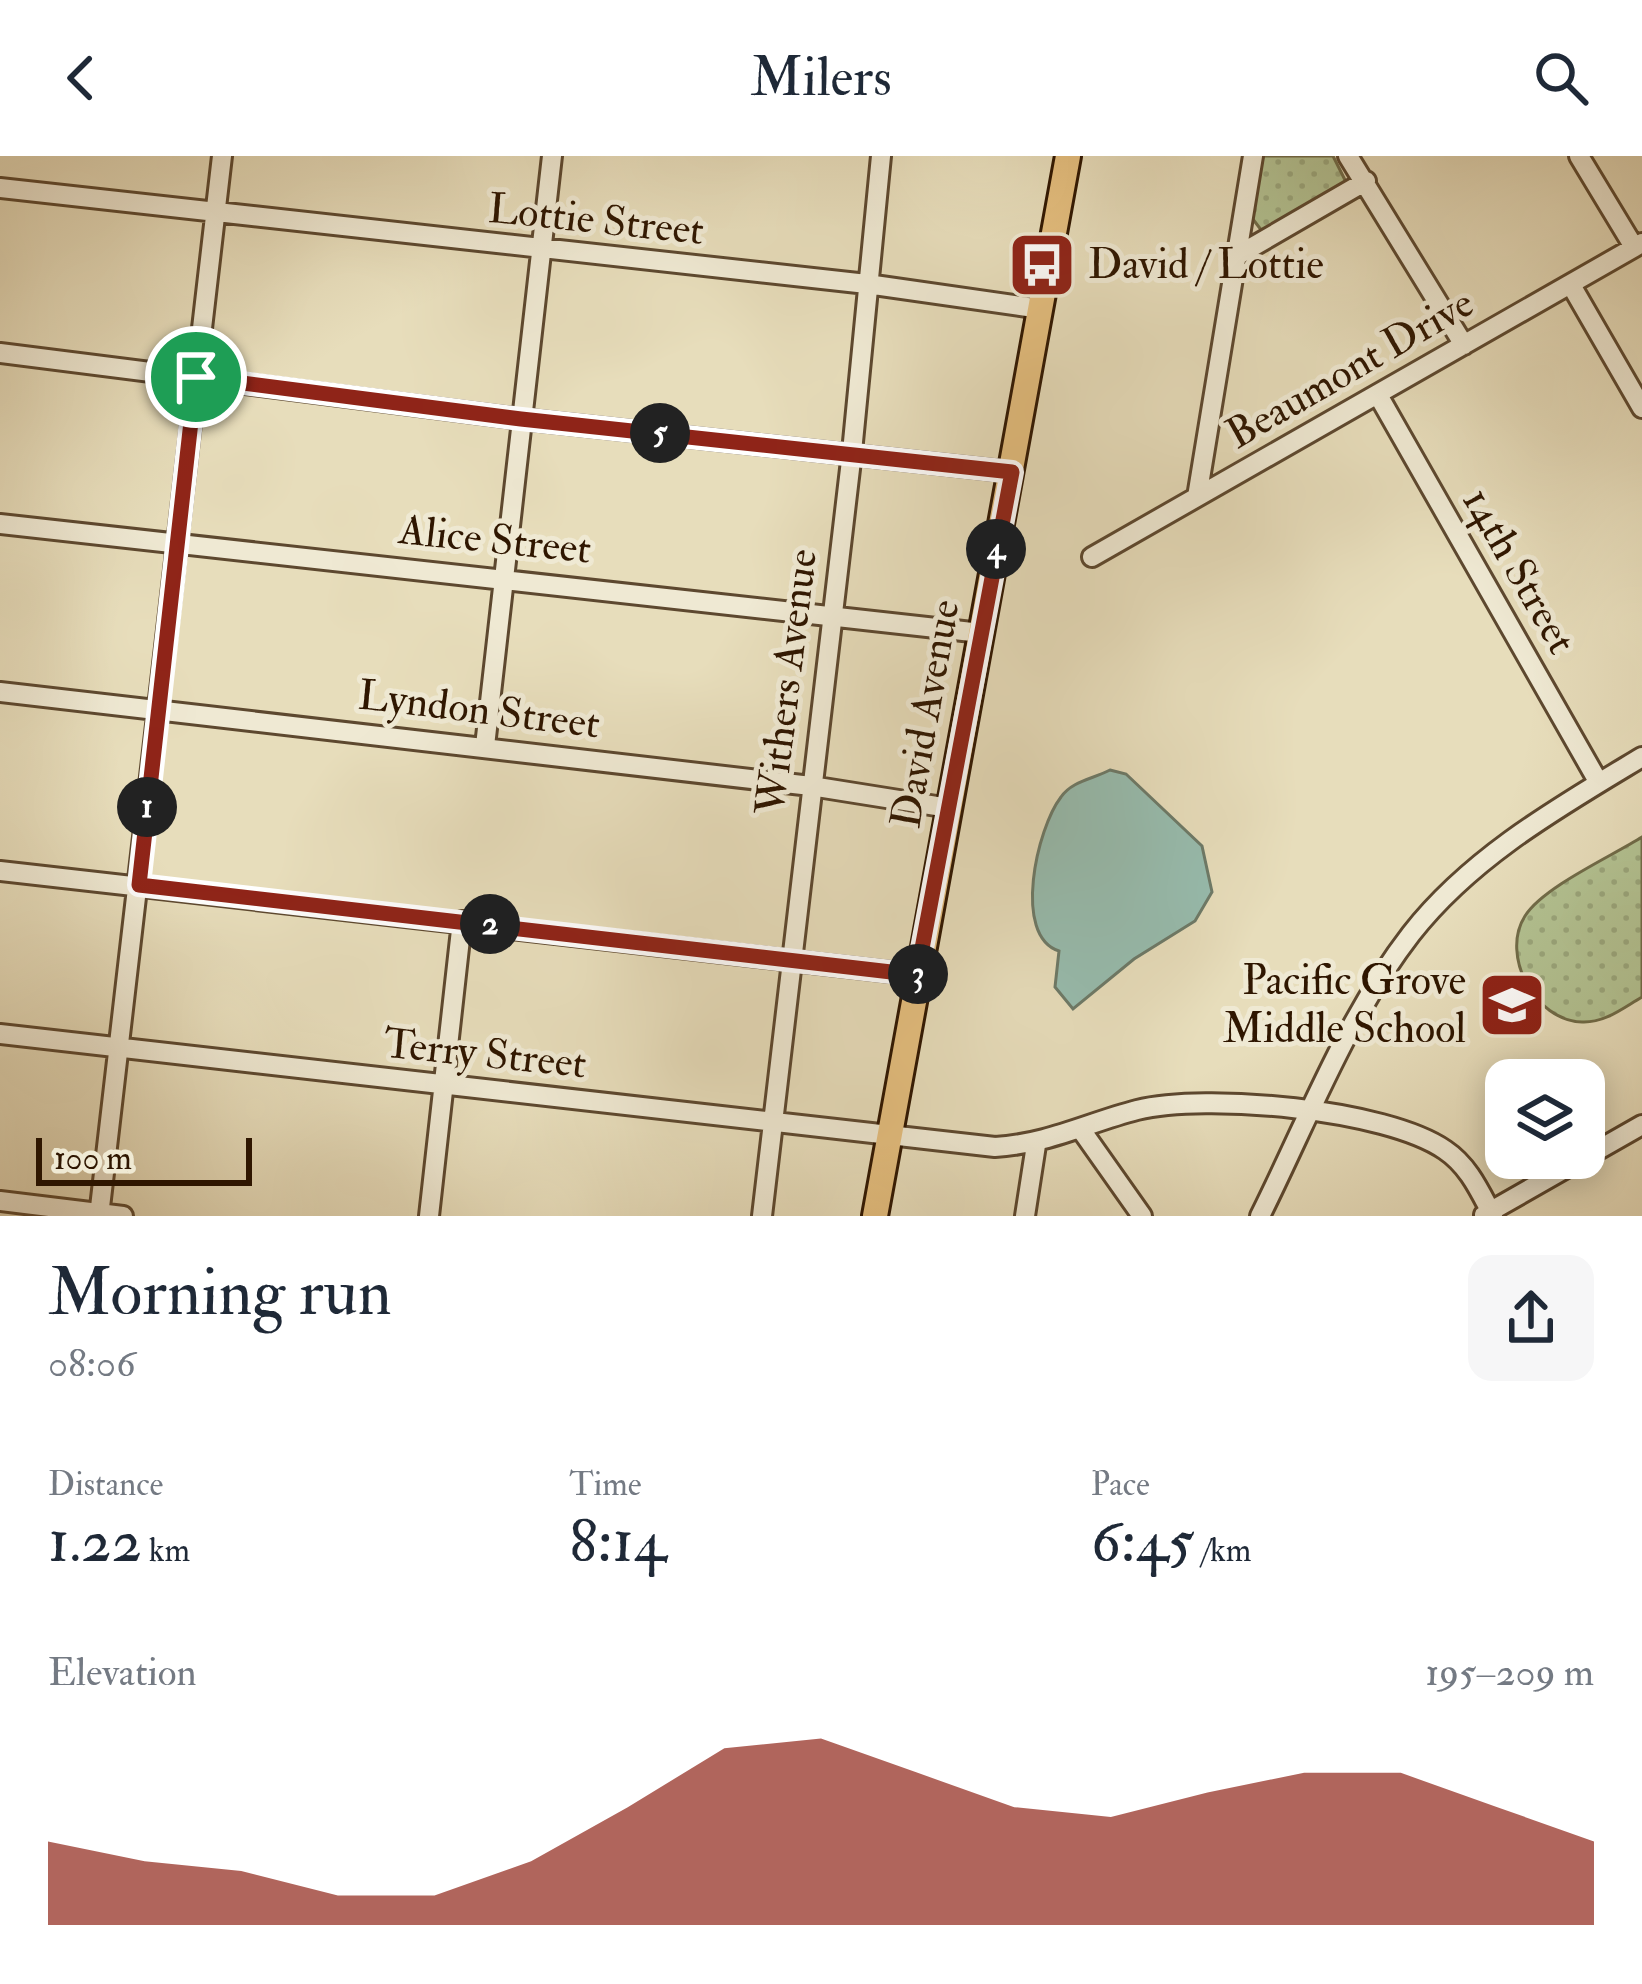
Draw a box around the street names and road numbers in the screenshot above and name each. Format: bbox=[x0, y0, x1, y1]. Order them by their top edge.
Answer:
street label: Lottie Street bbox=[486, 183, 706, 257]
street label: Beaumont Drive bbox=[1217, 277, 1483, 461]
street label: 14th Street bbox=[1451, 479, 1587, 663]
street label: Alice Street bbox=[395, 504, 594, 576]
street label: Withers Avenue bbox=[745, 546, 829, 819]
street label: David Avenue bbox=[880, 596, 972, 832]
street label: Lyndon Street bbox=[355, 669, 603, 751]
street label: Terry Street bbox=[381, 1018, 589, 1090]

